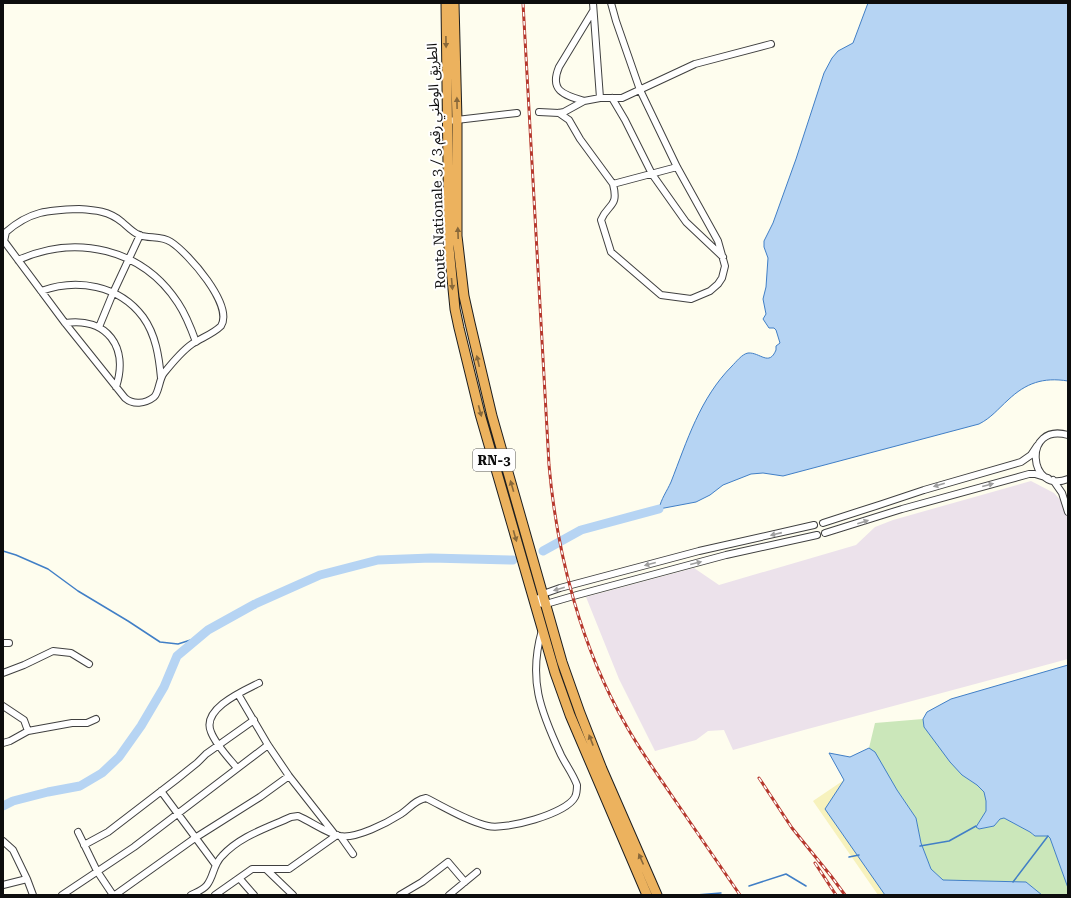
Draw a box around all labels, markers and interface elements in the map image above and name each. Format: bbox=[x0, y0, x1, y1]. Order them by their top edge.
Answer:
one-way arrow bbox=[443, 36, 450, 48]
street label: Route Nationale 3 / الطريق الوطني رقم 3 bbox=[424, 43, 452, 289]
one-way arrow bbox=[453, 97, 460, 109]
one-way arrow bbox=[454, 227, 461, 239]
one-way arrow bbox=[449, 278, 456, 290]
one-way arrow bbox=[475, 355, 481, 367]
one-way arrow bbox=[477, 404, 483, 417]
road number: RN-3 bbox=[473, 449, 515, 471]
one-way arrow bbox=[508, 480, 514, 493]
one-way arrow bbox=[981, 482, 994, 488]
one-way arrow bbox=[932, 483, 945, 489]
one-way arrow bbox=[857, 519, 869, 525]
one-way arrow bbox=[513, 529, 519, 542]
one-way arrow bbox=[770, 531, 782, 537]
one-way arrow bbox=[690, 560, 702, 566]
one-way arrow bbox=[644, 561, 656, 567]
one-way arrow bbox=[552, 586, 564, 592]
one-way arrow bbox=[587, 733, 593, 745]
one-way arrow bbox=[638, 854, 644, 865]

